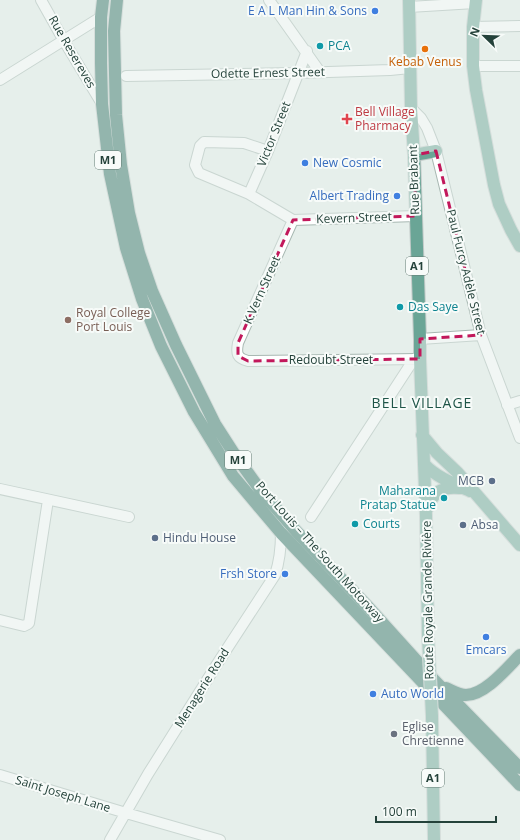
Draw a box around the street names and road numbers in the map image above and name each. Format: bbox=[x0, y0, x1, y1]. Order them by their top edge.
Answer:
street label: Rue Resereves bbox=[45, 12, 100, 91]
street label: Odette Ernest Street bbox=[211, 63, 325, 82]
street label: Victor Street bbox=[253, 99, 294, 169]
street label: Rue Brabant bbox=[404, 145, 423, 215]
road number: M1 bbox=[95, 151, 121, 169]
street label: Paul Furcy Adèle Street bbox=[443, 207, 490, 336]
street label: Kevern Street bbox=[316, 208, 392, 227]
street label: K.Vern Street bbox=[239, 253, 284, 327]
road number: A1 bbox=[406, 257, 428, 275]
street label: Redoubt Street bbox=[289, 351, 373, 368]
road number: M1 bbox=[225, 451, 251, 469]
street label: Port Louis – The South Motorway bbox=[252, 477, 389, 627]
street label: Route Royale Grande Rivière bbox=[418, 520, 437, 680]
street label: Menagerie Road bbox=[170, 645, 233, 731]
road number: A1 bbox=[422, 769, 444, 787]
street label: Saint Joseph Lane bbox=[13, 771, 113, 816]

